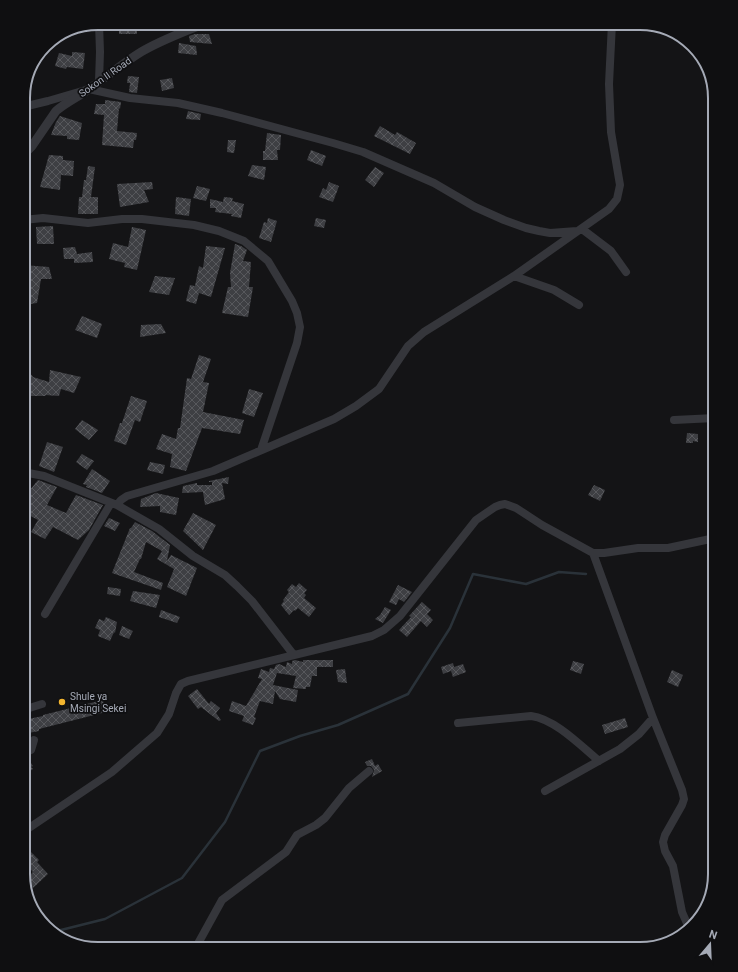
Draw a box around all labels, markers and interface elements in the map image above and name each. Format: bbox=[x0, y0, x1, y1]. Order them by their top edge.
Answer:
street label: Sokon II Road bbox=[77, 55, 133, 99]
place label: Shule ya Msingi Sekei bbox=[70, 691, 126, 714]
marker: Shule ya Msingi Sekei bbox=[57, 697, 67, 707]
north arrow bbox=[690, 924, 730, 964]
text: N bbox=[707, 928, 719, 943]

